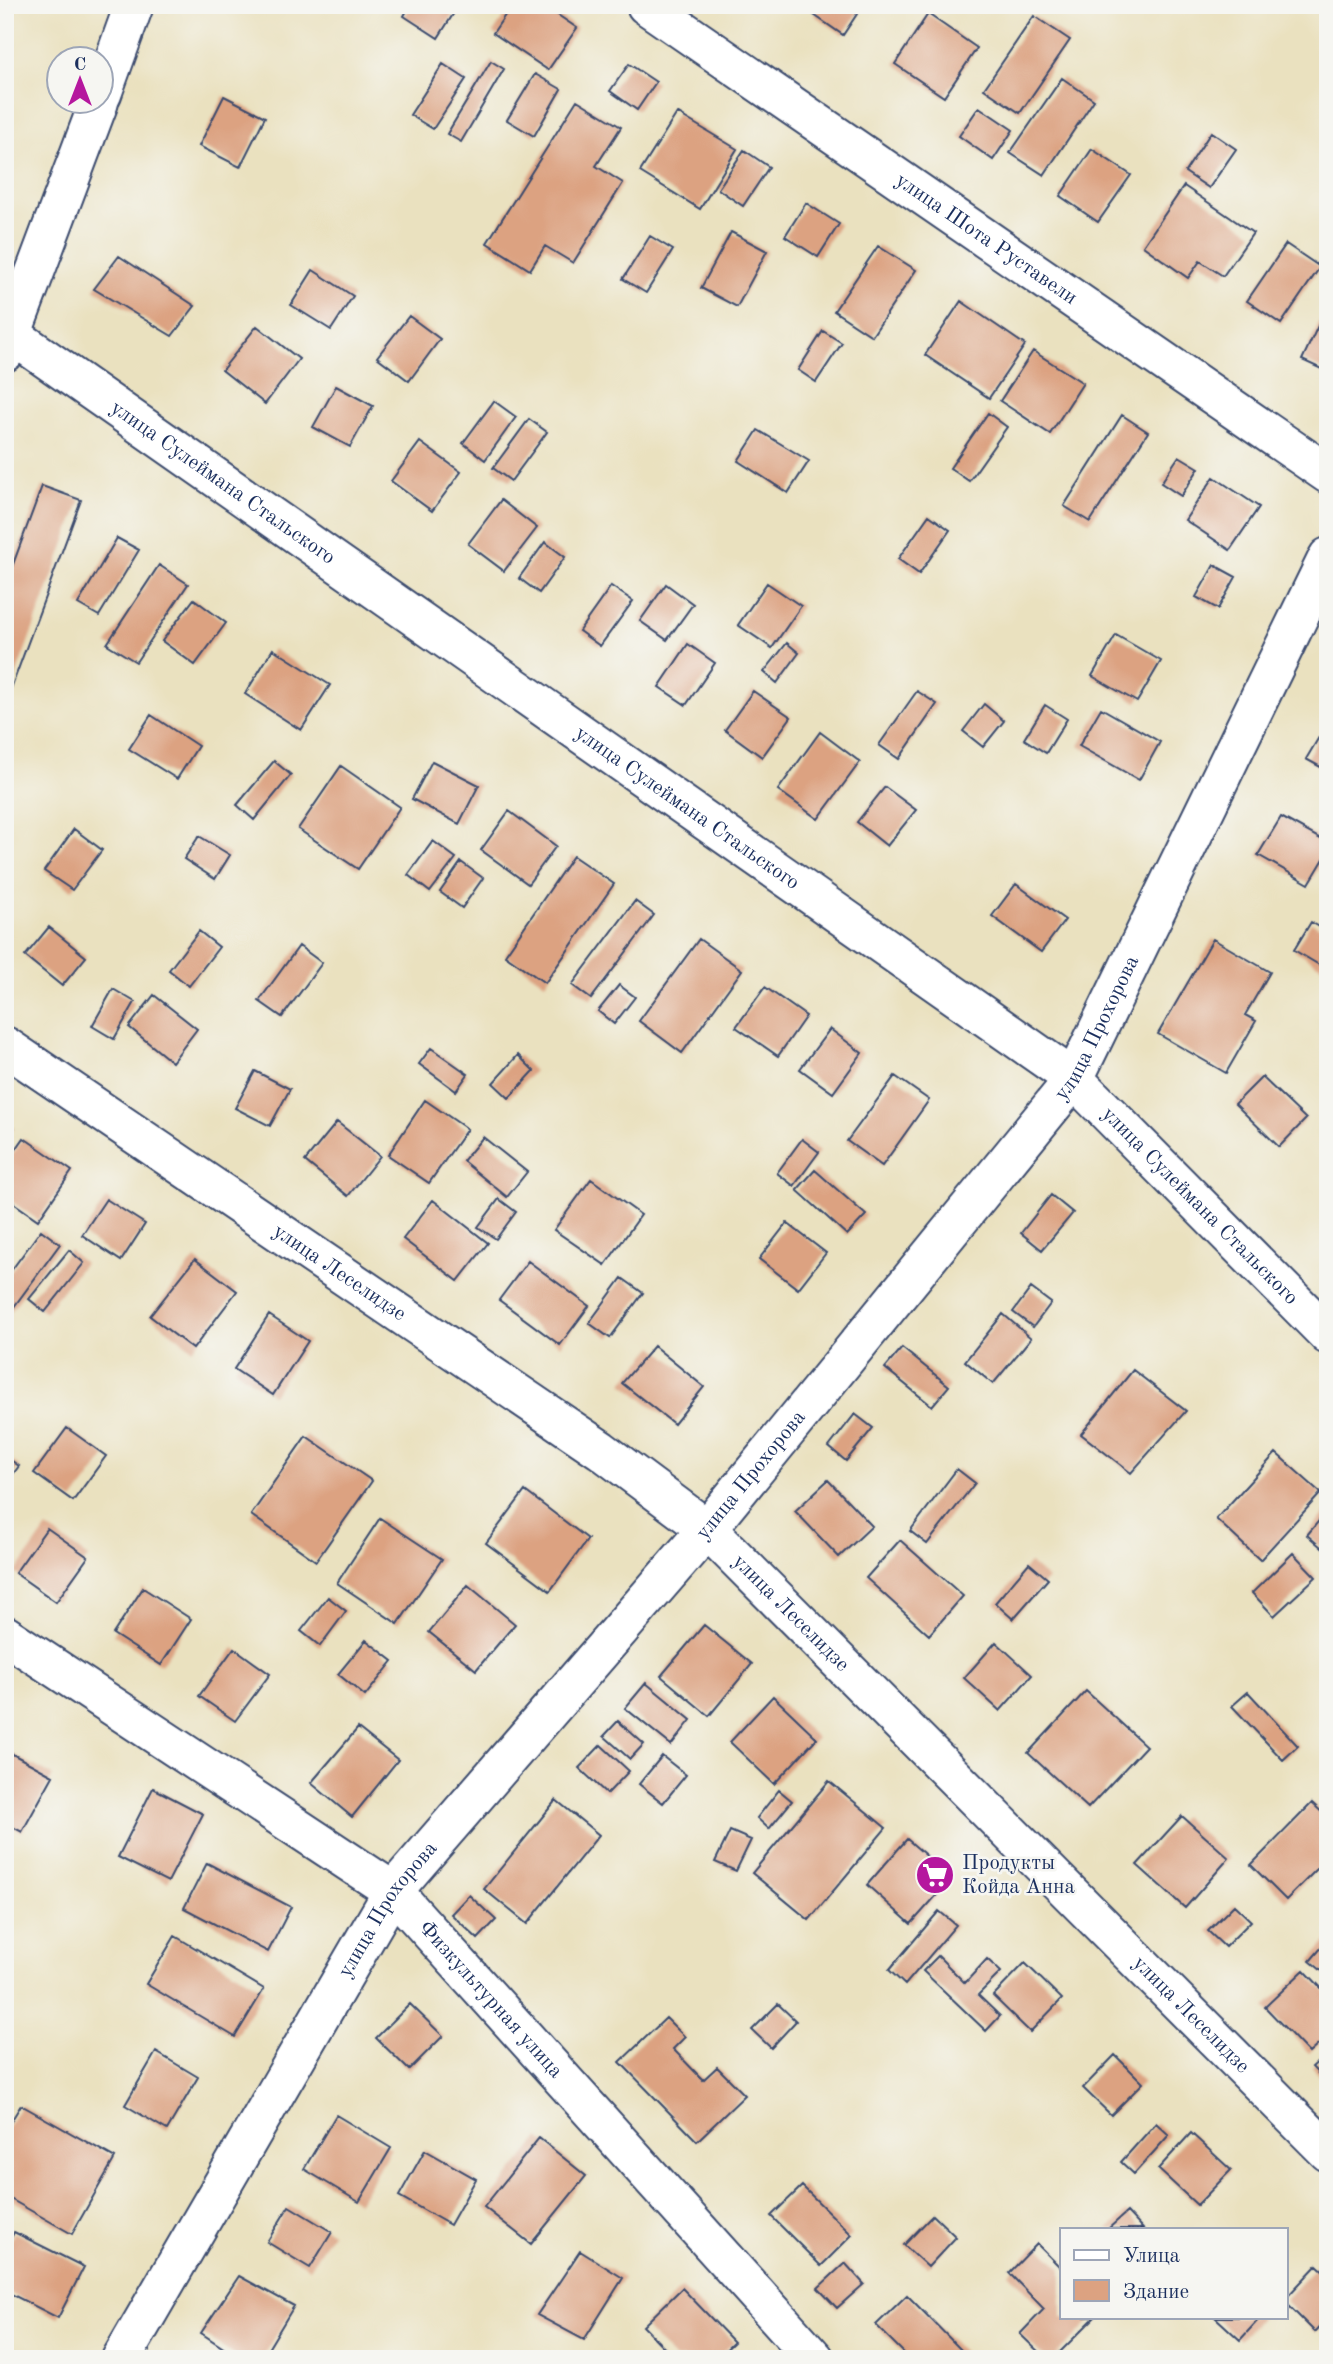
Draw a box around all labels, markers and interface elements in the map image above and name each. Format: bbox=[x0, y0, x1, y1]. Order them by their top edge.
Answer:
north arrow bbox=[46, 46, 116, 116]
text: С bbox=[74, 56, 86, 75]
street label: улица Шота Руставели bbox=[892, 169, 1081, 309]
street label: улица Сулеймана Стальского bbox=[107, 397, 339, 568]
street label: улица Сулеймана Стальского bbox=[571, 722, 803, 894]
street label: улица Прохорова bbox=[1051, 952, 1143, 1104]
street label: улица Сулеймана Стальского bbox=[1098, 1103, 1302, 1309]
street label: улица Леселидзе bbox=[269, 1220, 410, 1325]
street label: улица Прохорова bbox=[692, 1407, 810, 1544]
street label: улица Леселидзе bbox=[729, 1551, 853, 1676]
street label: улица Прохорова bbox=[335, 1838, 441, 1981]
place label: Продукты Койда Анна bbox=[962, 1853, 1075, 1898]
supermarket icon: Продукты Койда Анна bbox=[914, 1854, 956, 1896]
street label: Физкультурная улица bbox=[415, 1917, 567, 2082]
street label: улица Леселидзе bbox=[1129, 1952, 1253, 2077]
legend bbox=[1060, 2228, 1288, 2318]
text: Улица bbox=[1123, 2246, 1180, 2267]
text: Здание bbox=[1123, 2282, 1189, 2303]

